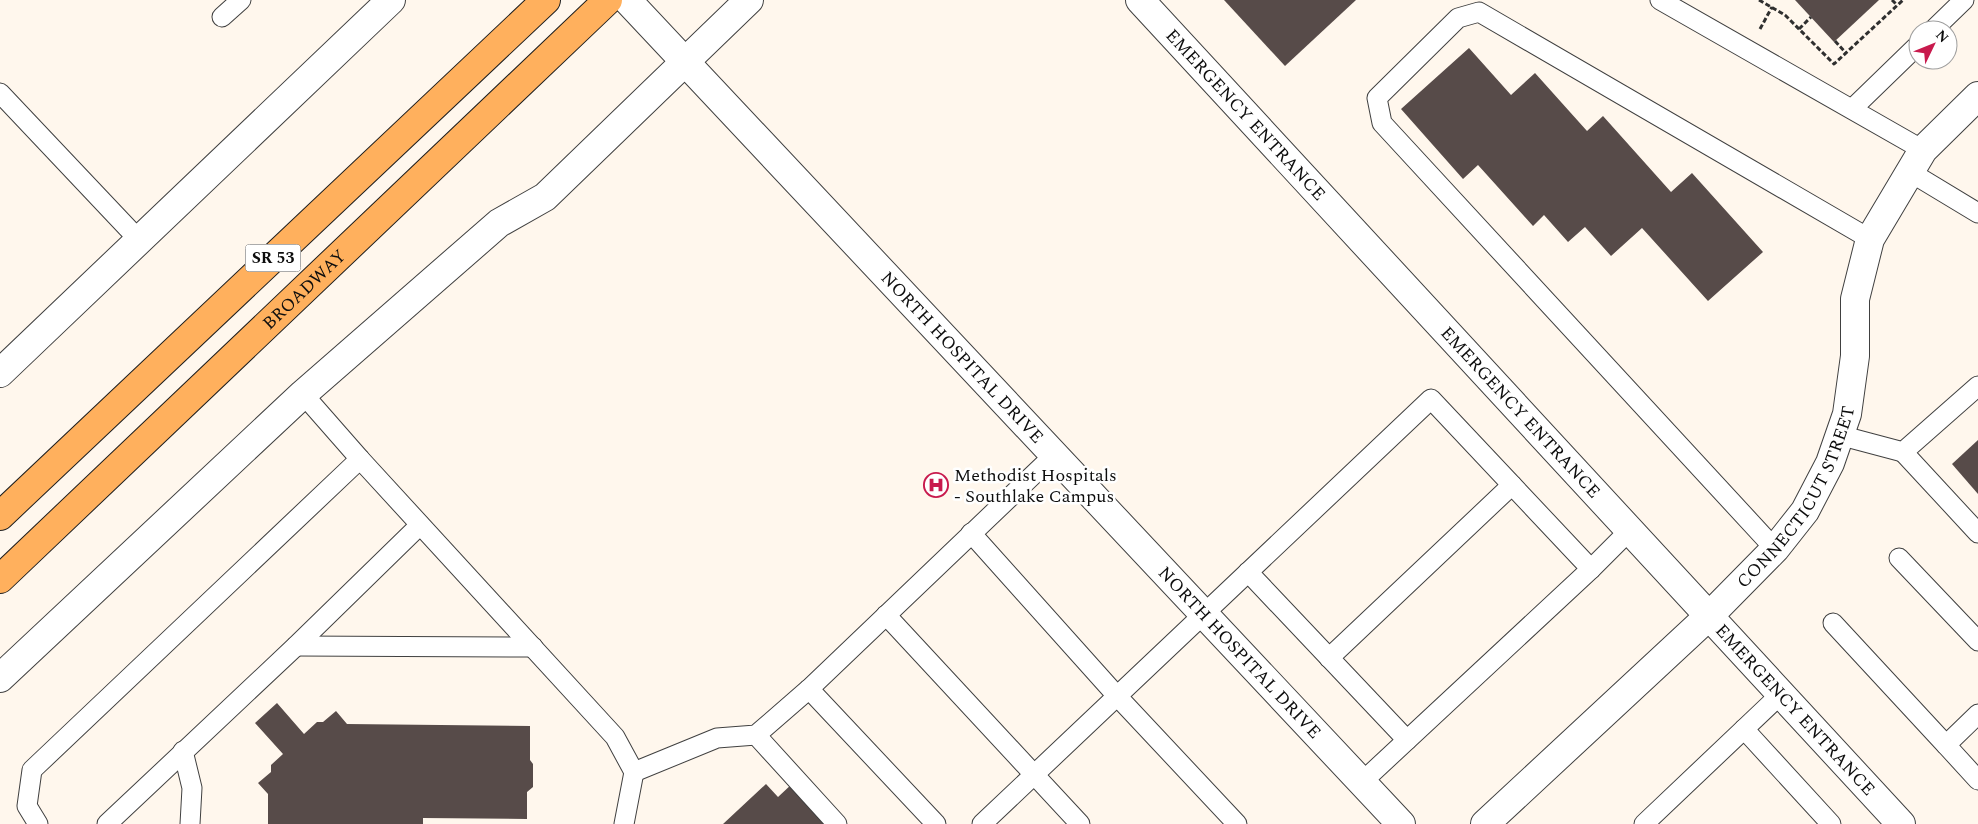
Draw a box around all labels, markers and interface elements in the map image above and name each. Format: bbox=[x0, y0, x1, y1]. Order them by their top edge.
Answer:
north arrow bbox=[1908, 20, 1958, 70]
street label: EMERGENCY ENTRANCE bbox=[1159, 23, 1332, 207]
text: N bbox=[1931, 25, 1954, 48]
street label: BROADWAY bbox=[256, 243, 352, 336]
road number: SR 53 bbox=[246, 244, 300, 272]
street label: NORTH HOSPITAL DRIVE bbox=[875, 265, 1050, 449]
street label: EMERGENCY ENTRANCE bbox=[1434, 320, 1607, 504]
street label: CONNECTICUT STREET bbox=[1730, 404, 1862, 594]
place label: Methodist Hospitals - Southlake Campus bbox=[954, 462, 1117, 510]
hospital icon: Methodist Hospitals - Southlake Campus bbox=[923, 472, 949, 498]
street label: NORTH HOSPITAL DRIVE bbox=[1152, 560, 1328, 745]
street label: EMERGENCY ENTRANCE bbox=[1709, 618, 1882, 802]

